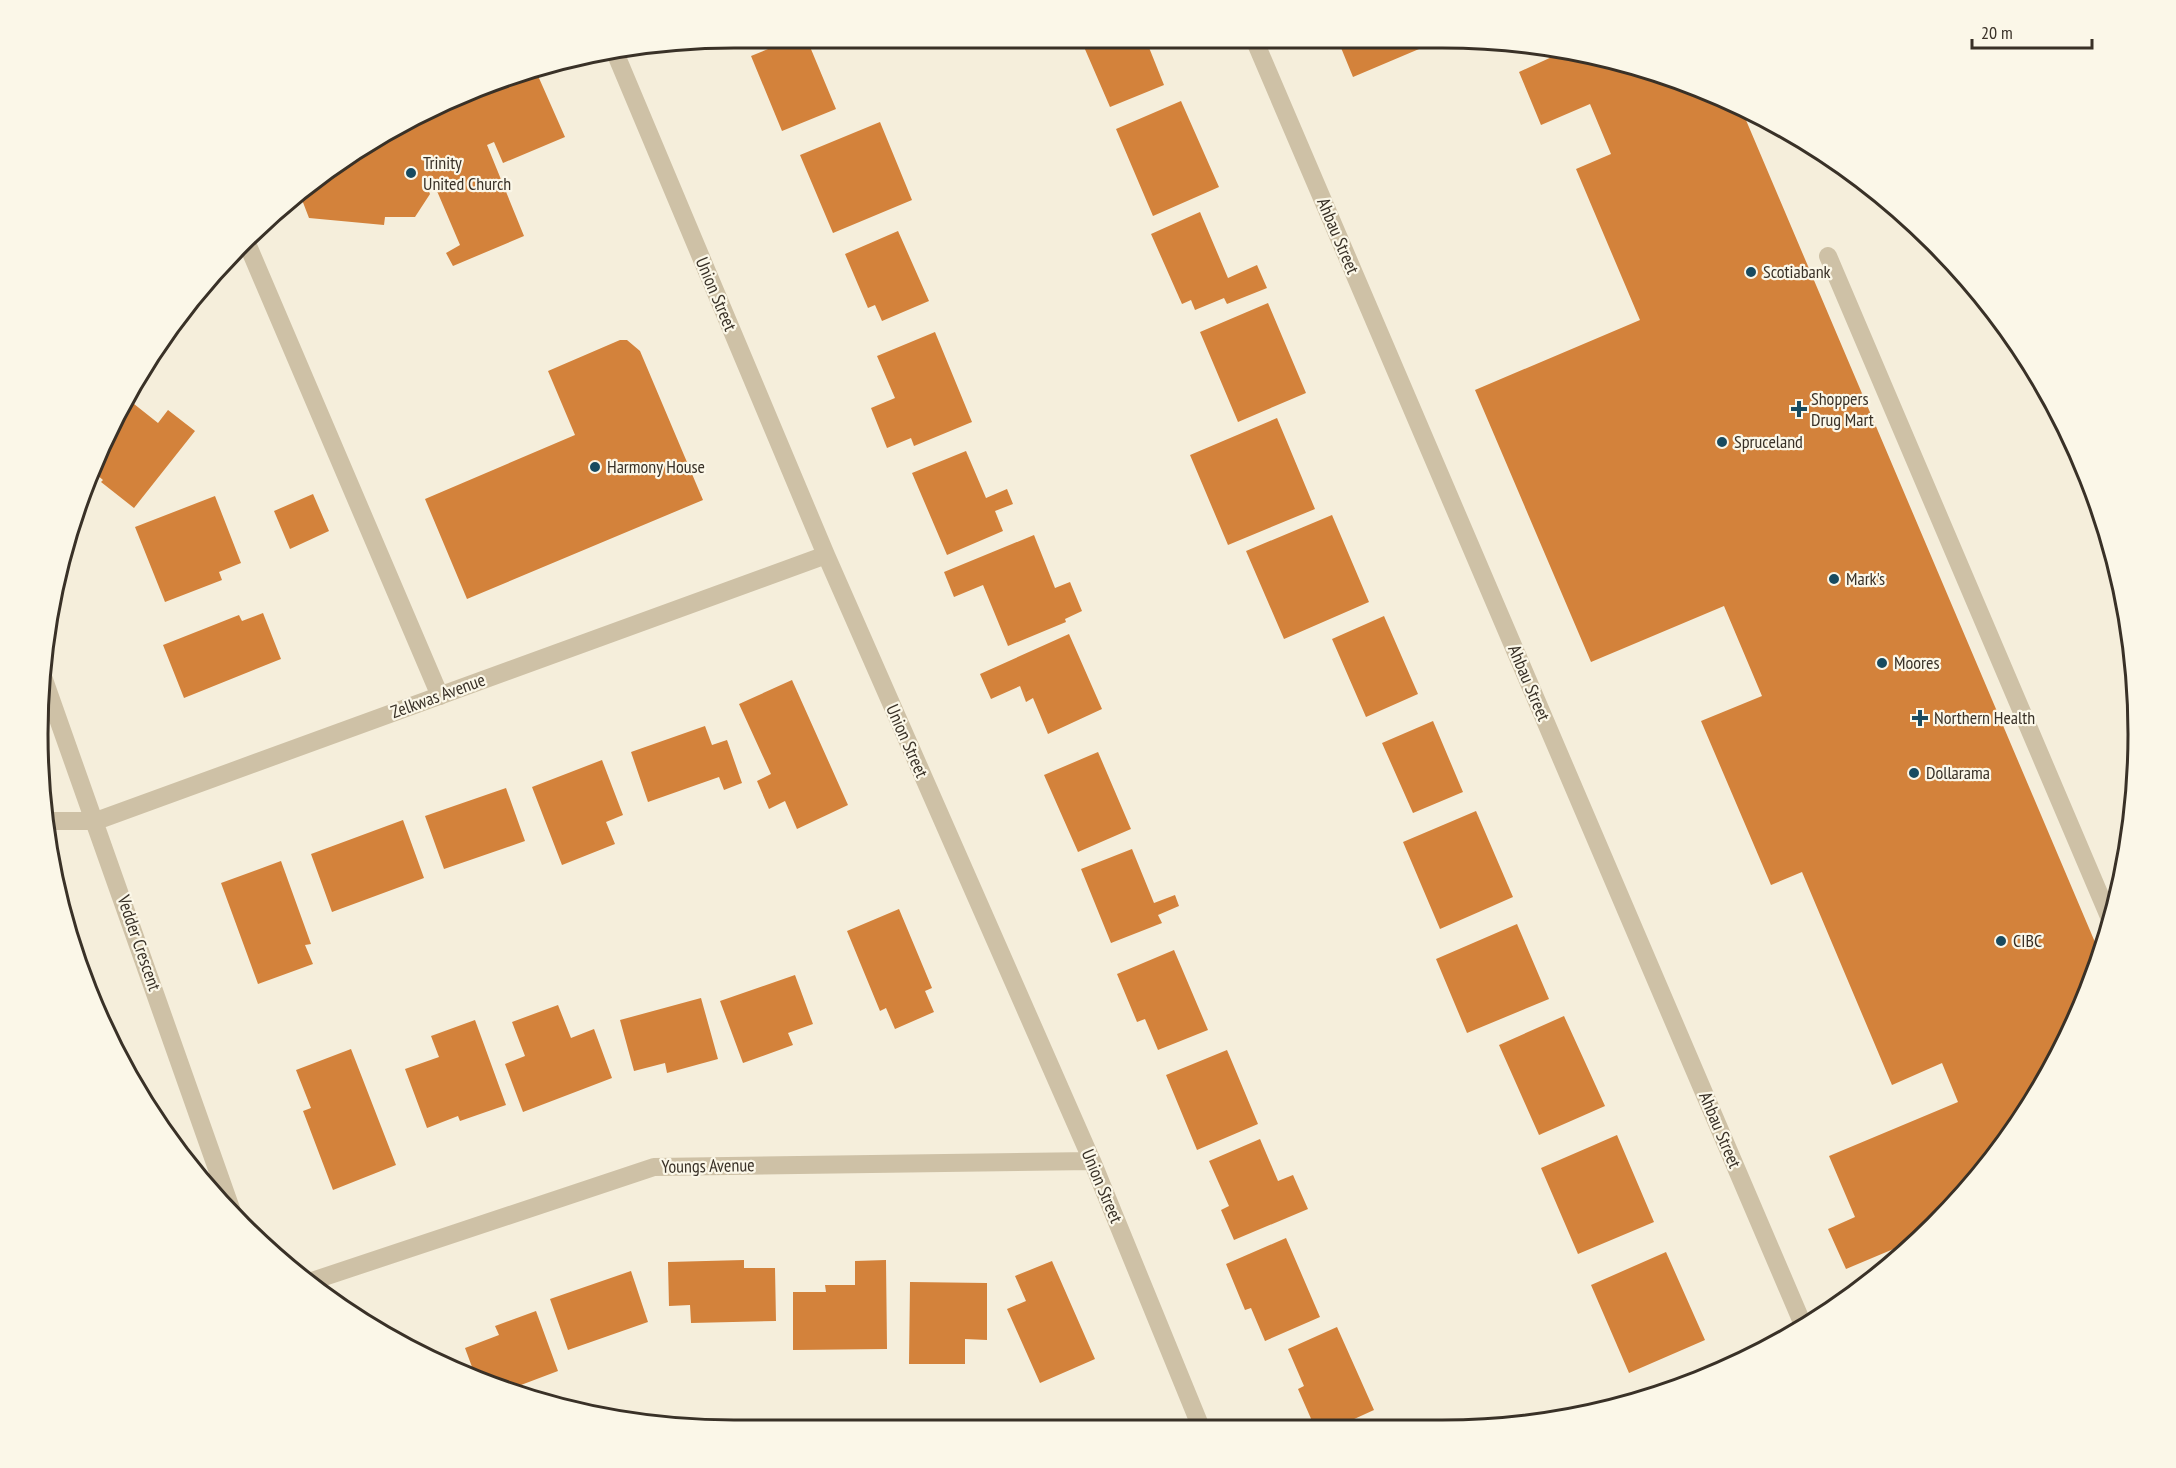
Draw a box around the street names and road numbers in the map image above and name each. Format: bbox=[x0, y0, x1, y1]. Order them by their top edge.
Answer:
street label: Ahbau Street bbox=[1312, 194, 1365, 277]
street label: Union Street bbox=[691, 253, 742, 334]
street label: Ahbau Street bbox=[1503, 641, 1556, 724]
street label: Zelkwas Avenue bbox=[388, 668, 488, 723]
street label: Union Street bbox=[881, 701, 934, 781]
street label: Vedder Crescent bbox=[112, 891, 167, 994]
street label: Ahbau Street bbox=[1694, 1088, 1747, 1171]
street label: Union Street bbox=[1077, 1145, 1128, 1226]
street label: Youngs Avenue bbox=[661, 1153, 755, 1178]

